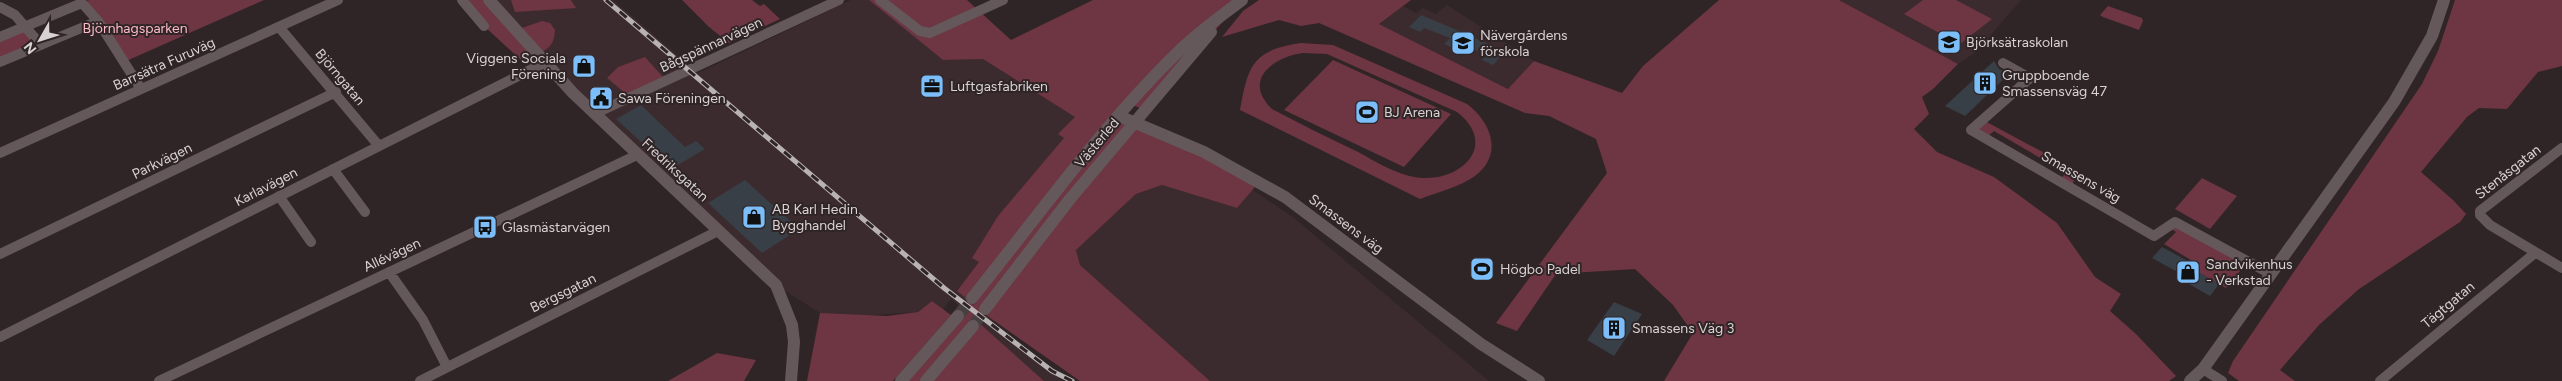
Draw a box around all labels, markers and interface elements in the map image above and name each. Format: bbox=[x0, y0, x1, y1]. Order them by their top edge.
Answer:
street label: Bågspännarvägen bbox=[657, 14, 765, 76]
north arrow bbox=[15, 15, 65, 65]
park label: Björnhagsparken bbox=[83, 20, 188, 37]
place label: Nävergårdens förskola bbox=[1480, 27, 1568, 60]
school or university icon: Björksätraskolan bbox=[1936, 29, 1962, 55]
school or university icon: Nävergårdens förskola bbox=[1450, 30, 1476, 56]
street label: Barrsätra Furuväg bbox=[110, 34, 218, 94]
place label: Björksätraskolan bbox=[1966, 34, 2068, 51]
text: N bbox=[20, 38, 40, 57]
street label: Björngatan bbox=[311, 45, 369, 109]
place label: Viggens Sociala Förening bbox=[466, 50, 566, 83]
shop icon: Viggens Sociala Förening bbox=[571, 53, 597, 79]
place label: Gruppboende Smassensväg 47 bbox=[2002, 67, 2107, 100]
building icon: Gruppboende Smassensväg 47 bbox=[1972, 70, 1998, 96]
office icon: Luftgasfabriken bbox=[919, 73, 945, 99]
place label: Luftgasfabriken bbox=[950, 78, 1048, 95]
public building icon: Sawa Föreningen bbox=[588, 85, 614, 111]
place label: Sawa Föreningen bbox=[618, 90, 726, 107]
sports icon: BJ Arena bbox=[1354, 99, 1380, 125]
place label: BJ Arena bbox=[1384, 104, 1440, 121]
street label: Västerled bbox=[1071, 115, 1123, 171]
street label: Fredriksgatan bbox=[638, 135, 712, 205]
street label: Parkvägen bbox=[129, 139, 195, 183]
street label: Stenåsgatan bbox=[2472, 141, 2544, 203]
street label: Smassens väg bbox=[2038, 147, 2124, 207]
street label: Karlavägen bbox=[232, 164, 301, 210]
street label: Smassens väg bbox=[1305, 191, 1387, 257]
place label: AB Karl Hedin Bygghandel bbox=[772, 201, 858, 234]
shop icon: AB Karl Hedin Bygghandel bbox=[741, 204, 767, 230]
bus stop icon: Glasmästarvägen bbox=[472, 214, 498, 240]
place label: Glasmästarvägen bbox=[502, 219, 610, 236]
street label: Allévägen bbox=[361, 234, 423, 276]
sports icon: Högbo Padel bbox=[1469, 256, 1495, 282]
place label: Sandvikenhus - Verkstad bbox=[2206, 256, 2293, 289]
shop icon: Sandvikenhus - Verkstad bbox=[2175, 259, 2201, 285]
place label: Högbo Padel bbox=[1500, 261, 1581, 278]
street label: Bergsgatan bbox=[527, 270, 599, 316]
street label: Tägtgatan bbox=[2418, 278, 2478, 332]
building icon: Smassens Väg 3 bbox=[1601, 315, 1627, 341]
place label: Smassens Väg 3 bbox=[1632, 320, 1734, 337]

